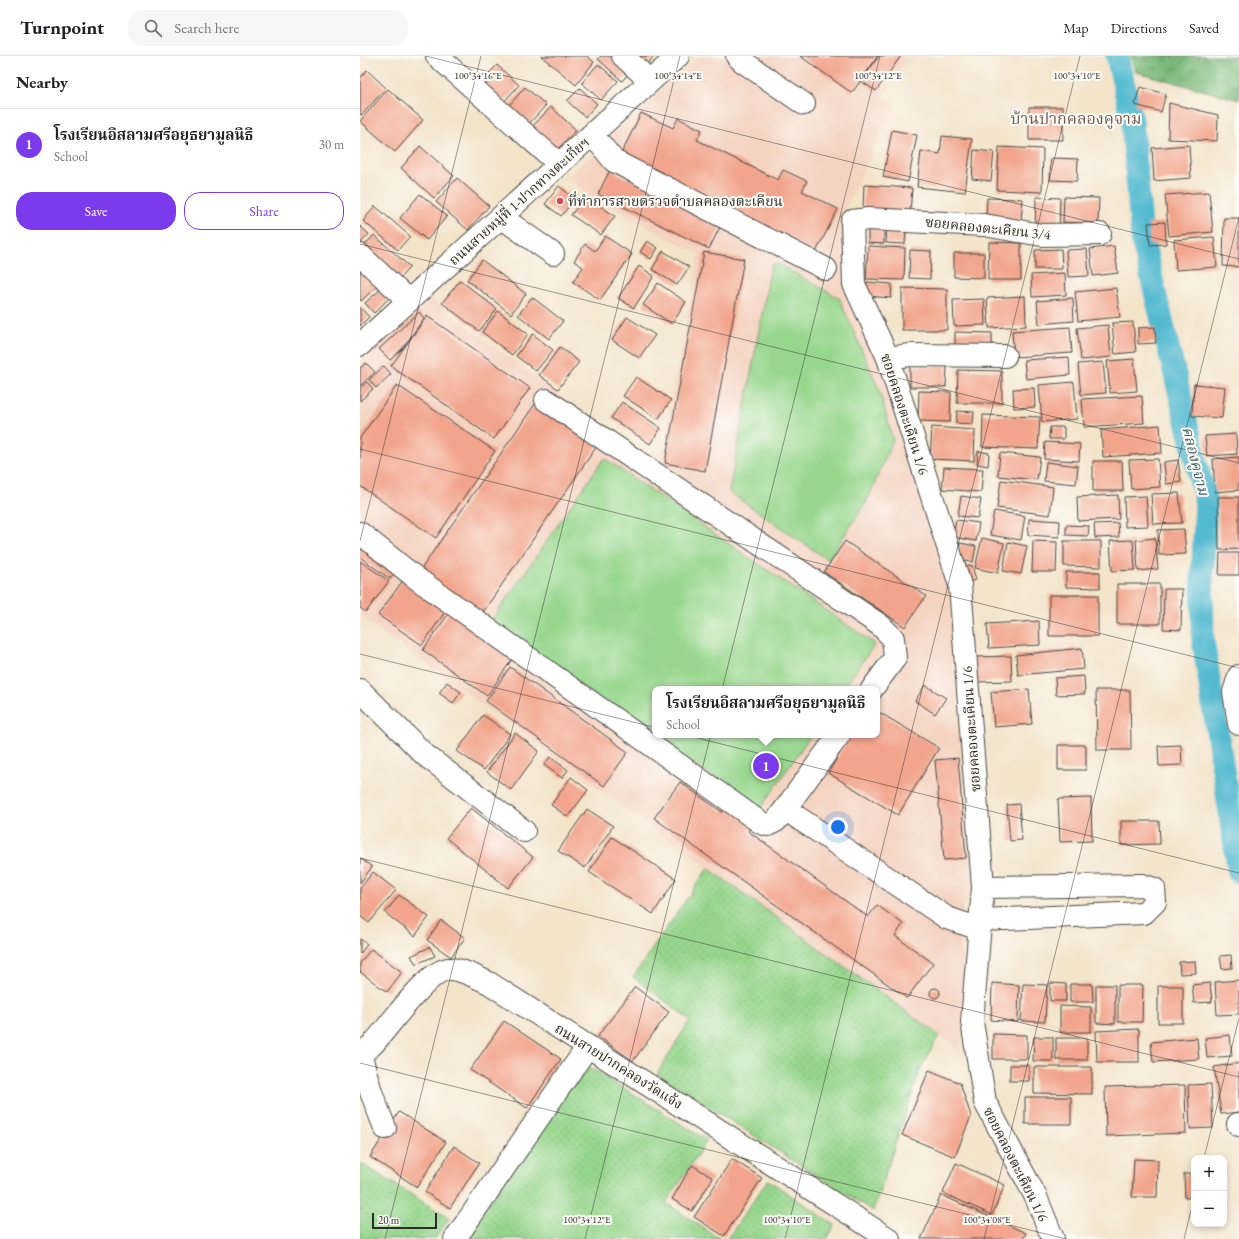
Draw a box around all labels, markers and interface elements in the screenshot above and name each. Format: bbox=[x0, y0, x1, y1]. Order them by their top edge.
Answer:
search box bbox=[128, 10, 408, 46]
text: Turnpoint bbox=[20, 15, 104, 40]
icon: search bbox=[142, 17, 164, 39]
text: Search here bbox=[174, 18, 239, 37]
text: Map bbox=[1063, 19, 1089, 37]
text: Directions bbox=[1111, 19, 1167, 37]
text: Saved bbox=[1189, 19, 1219, 37]
text: 100°34'16"E bbox=[454, 69, 502, 82]
text: 100°34'14"E bbox=[654, 69, 702, 82]
text: 100°34'12"E bbox=[854, 69, 902, 82]
text: 100°34'10"E bbox=[1053, 69, 1101, 82]
text: Nearby bbox=[16, 71, 68, 93]
district label: บ้านปากคลองคูจาม bbox=[1011, 108, 1141, 129]
text: โรงเรียนอิสลามศรีอยุธยามูลนิธิ bbox=[54, 125, 253, 144]
street label: ถนนสายหมู่ที่ 1-ปากทางตะเกี่ยฯ bbox=[444, 132, 593, 269]
text: 1 bbox=[26, 136, 32, 153]
text: 30 m bbox=[319, 136, 344, 153]
text: School bbox=[54, 148, 88, 165]
place label: ที่ทำการสายตรวจตำบลคลองตะเคียน bbox=[568, 191, 783, 210]
button: Save bbox=[16, 192, 176, 230]
button: Share bbox=[184, 192, 344, 230]
marker: ที่ทำการสายตรวจตำบลคลองตะเคียน bbox=[555, 196, 565, 206]
street label: ซอยคลองตะเคียน 3/4 bbox=[924, 212, 1052, 244]
street label: ซอยคลองตะเคียน 1/6 bbox=[877, 351, 933, 477]
water label: คลองคูจาม bbox=[1177, 425, 1214, 499]
street label: ซอยคลองตะเคียน 1/6 bbox=[958, 665, 984, 793]
popup bbox=[652, 686, 880, 738]
text: โรงเรียนอิสลามศรีอยุธยามูลนิธิ bbox=[666, 693, 866, 712]
text: School bbox=[666, 716, 700, 733]
pin: 1 bbox=[753, 751, 779, 781]
your location bbox=[828, 817, 848, 837]
street label: ถนนสายปากคลองวัดแจ้ง bbox=[552, 1019, 686, 1113]
street label: ซอยคลองตะเคียน 1/6 bbox=[979, 1104, 1053, 1225]
map controls bbox=[1191, 1155, 1227, 1227]
button: + bbox=[1191, 1155, 1227, 1191]
button: − bbox=[1191, 1191, 1227, 1227]
scale bar bbox=[372, 1211, 437, 1230]
text: 20 m bbox=[378, 1213, 399, 1227]
text: 100°34'12"E bbox=[563, 1213, 611, 1226]
text: 100°34'10"E bbox=[763, 1213, 811, 1226]
text: 100°34'08"E bbox=[963, 1213, 1011, 1226]

